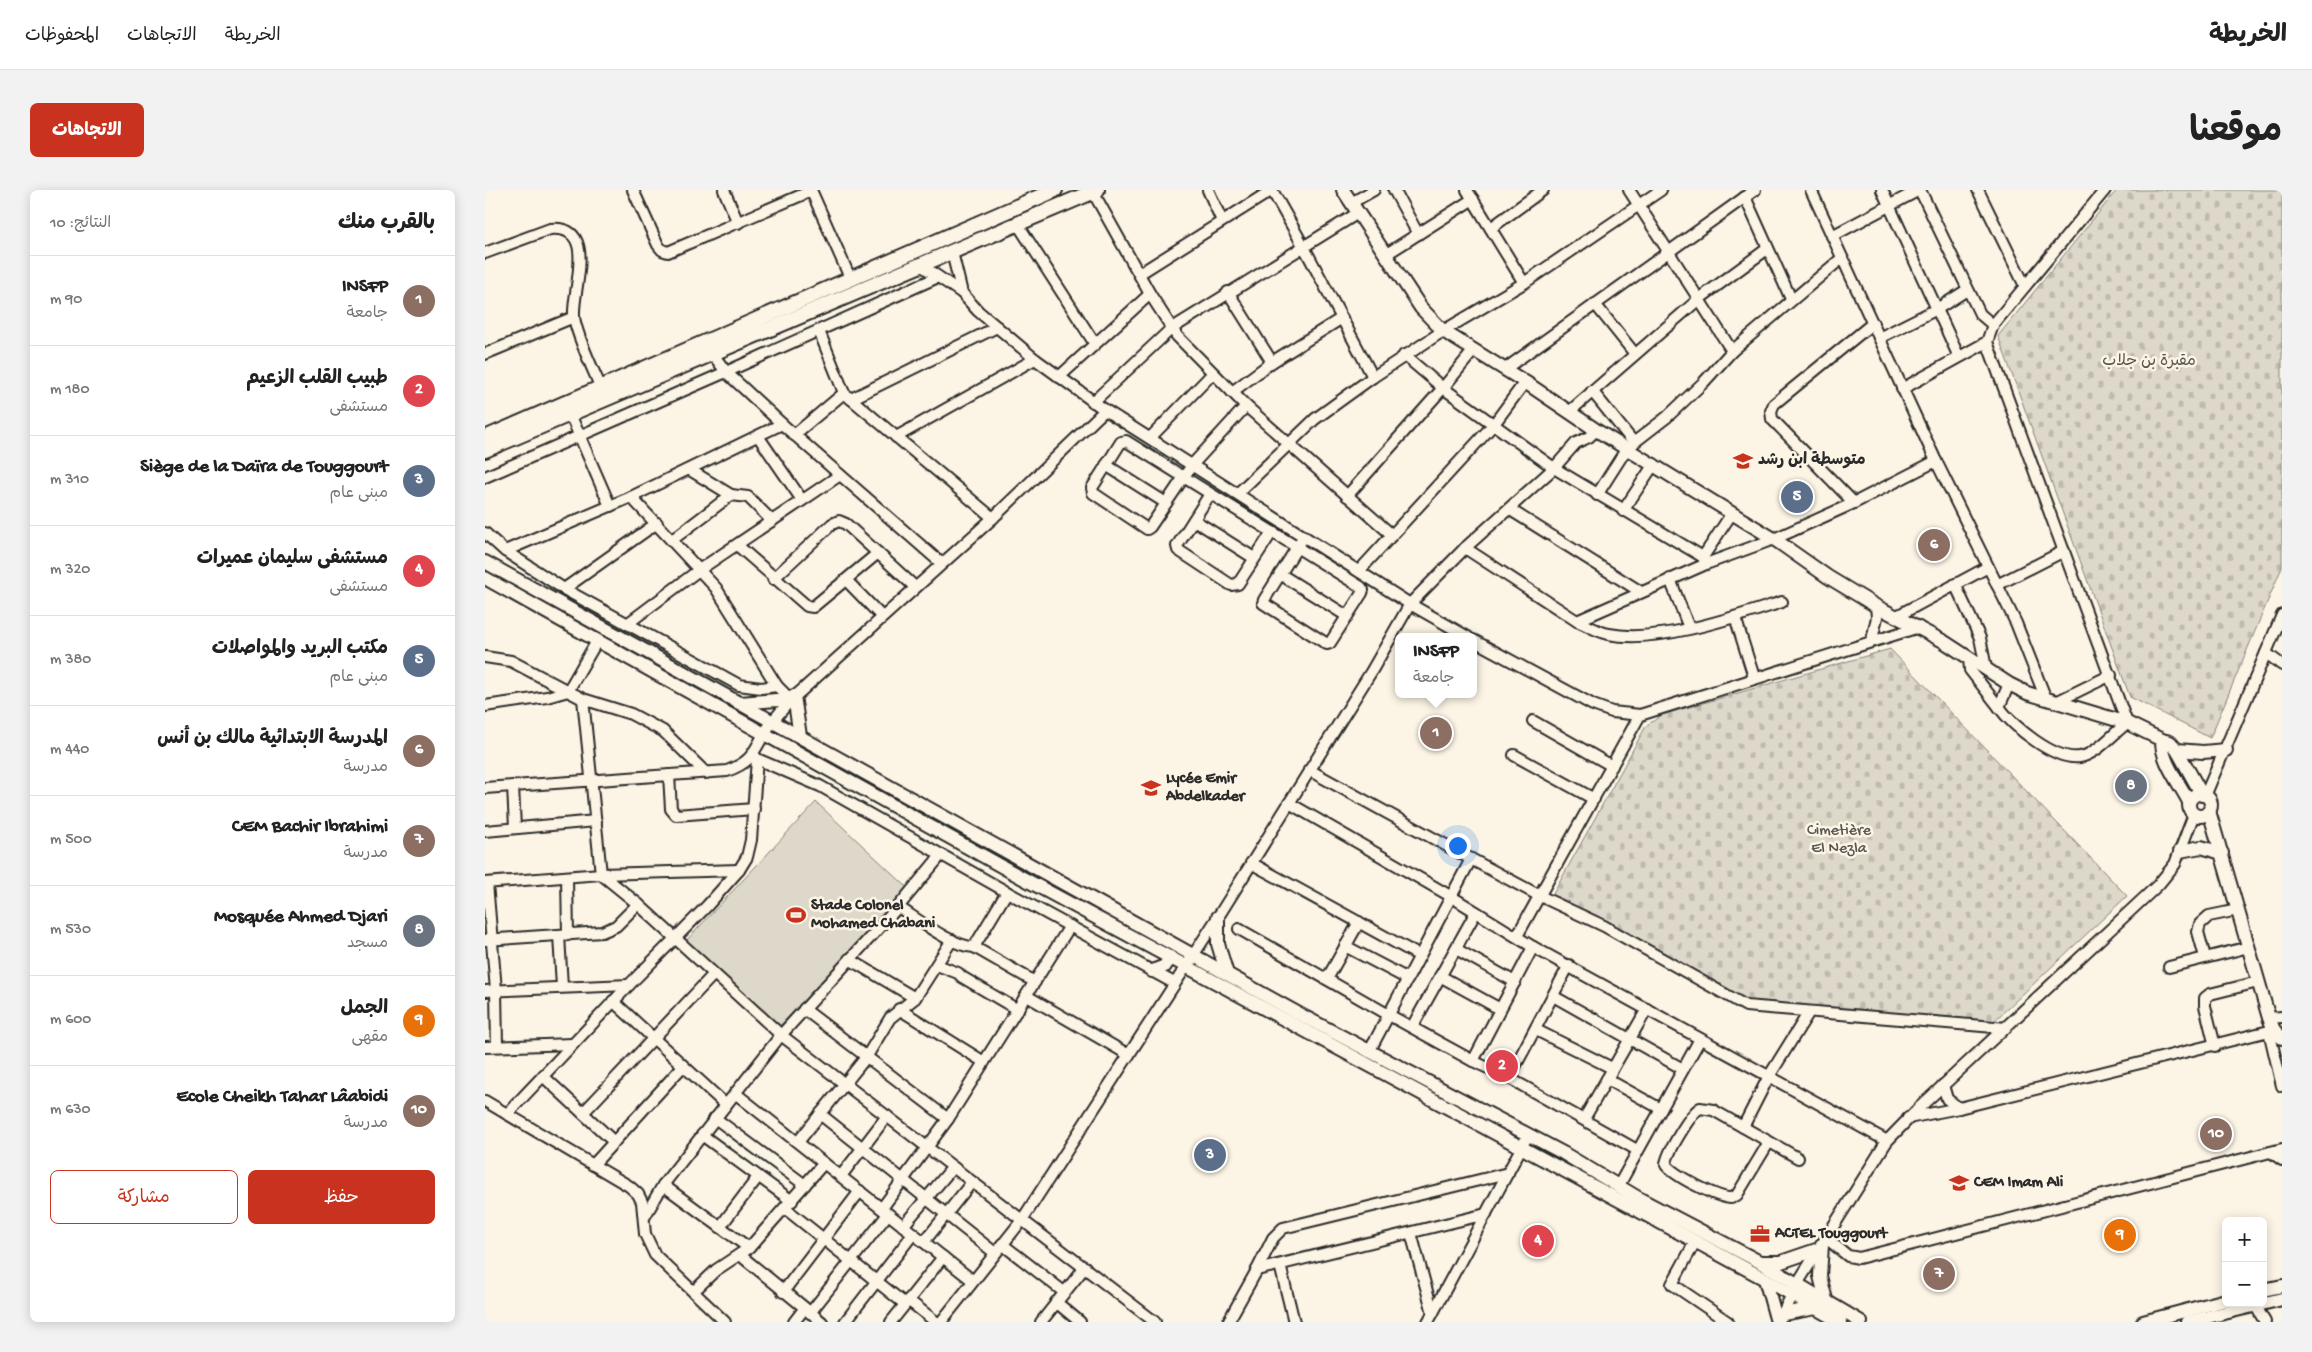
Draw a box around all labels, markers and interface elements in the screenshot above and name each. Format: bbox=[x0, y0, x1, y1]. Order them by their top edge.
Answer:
text: الخريطة bbox=[2209, 22, 2287, 51]
text: المحفوظات bbox=[25, 26, 99, 47]
text: الاتجاهات bbox=[127, 26, 197, 47]
text: الخريطة bbox=[225, 26, 281, 47]
button: الاتجاهات bbox=[30, 103, 144, 157]
text: موقعنا bbox=[2189, 113, 2282, 154]
text: بالقرب منك bbox=[338, 212, 435, 237]
text: النتائج: 10 bbox=[50, 215, 111, 234]
text: INSFP bbox=[342, 276, 388, 299]
text: 90 m bbox=[50, 291, 82, 310]
text: 1 bbox=[416, 291, 422, 310]
text: جامعة bbox=[346, 305, 388, 324]
park label: مقبرة بن جلاب bbox=[2102, 353, 2196, 372]
text: طبيب القلب الزعيم bbox=[246, 368, 388, 391]
text: 180 m bbox=[50, 381, 89, 400]
text: 2 bbox=[415, 381, 423, 400]
text: مستشفى bbox=[329, 399, 388, 418]
school or university icon: متوسطة ابن رشد bbox=[1732, 450, 1754, 472]
place label: متوسطة ابن رشد bbox=[1758, 451, 1866, 471]
text: Siège de la Daïra de Touggourt bbox=[140, 456, 388, 479]
text: 310 m bbox=[50, 471, 89, 490]
text: 3 bbox=[415, 471, 423, 490]
pin: 5 bbox=[1781, 478, 1813, 516]
text: مبنى عام bbox=[329, 485, 388, 504]
pin: 6 bbox=[1918, 526, 1950, 564]
text: مستشفى سليمان عميرات bbox=[197, 548, 388, 571]
text: 320 m bbox=[50, 561, 90, 580]
text: 4 bbox=[415, 561, 423, 580]
text: مستشفى bbox=[329, 579, 388, 598]
popup bbox=[1395, 633, 1477, 698]
text: مكتب البريد والمواصلات bbox=[212, 638, 388, 661]
text: INSFP bbox=[1413, 641, 1459, 664]
text: 380 m bbox=[50, 651, 91, 670]
text: 5 bbox=[415, 651, 423, 670]
text: مبنى عام bbox=[329, 669, 388, 688]
text: جامعة bbox=[1413, 670, 1455, 689]
pin: 1 bbox=[1420, 714, 1452, 752]
text: المدرسة الابتدائية مالك بن أنس bbox=[157, 728, 388, 751]
text: 440 m bbox=[50, 741, 89, 760]
text: 6 bbox=[415, 741, 423, 760]
text: مدرسة bbox=[343, 759, 388, 778]
pin: 8 bbox=[2115, 767, 2147, 805]
place label: Lycée Emir Abdelkader bbox=[1165, 770, 1247, 807]
school or university icon: Lycée Emir Abdelkader bbox=[1140, 777, 1162, 799]
text: CEM Bachir Ibrahimi bbox=[232, 816, 388, 839]
park label: Cimetière El Nezla bbox=[1807, 822, 1872, 859]
text: 500 m bbox=[50, 831, 92, 850]
text: 7 bbox=[415, 831, 423, 850]
your location bbox=[1445, 833, 1471, 859]
text: مدرسة bbox=[343, 845, 388, 864]
place label: Stade Colonel Mohamed Chabani bbox=[811, 897, 936, 934]
sports icon: Stade Colonel Mohamed Chabani bbox=[785, 904, 807, 926]
text: Mosquée Ahmed Djari bbox=[214, 906, 388, 929]
text: 530 m bbox=[50, 921, 91, 940]
text: 8 bbox=[415, 921, 423, 940]
text: مسجد bbox=[347, 935, 388, 954]
text: الجمل bbox=[340, 998, 388, 1021]
text: 600 m bbox=[50, 1011, 91, 1030]
text: 9 bbox=[415, 1011, 423, 1030]
text: مقهى bbox=[351, 1029, 388, 1048]
pin: 2 bbox=[1486, 1047, 1518, 1085]
text: Ecole Cheikh Tahar Lâabidi bbox=[176, 1086, 388, 1109]
text: 630 m bbox=[50, 1101, 91, 1120]
text: 10 bbox=[411, 1101, 427, 1120]
text: مدرسة bbox=[343, 1115, 388, 1134]
pin: 10 bbox=[2200, 1115, 2232, 1153]
pin: 3 bbox=[1194, 1136, 1226, 1174]
button: مشاركة bbox=[50, 1170, 238, 1224]
button: حفظ bbox=[248, 1170, 435, 1224]
school or university icon: CEM Imam Ali bbox=[1948, 1172, 1970, 1194]
place label: CEM Imam Ali bbox=[1973, 1174, 2064, 1193]
pin: 9 bbox=[2104, 1216, 2136, 1254]
map controls bbox=[2222, 1217, 2267, 1307]
button: + bbox=[2222, 1217, 2267, 1262]
pin: 4 bbox=[1522, 1222, 1554, 1260]
office icon: ACTEL Touggourt bbox=[1749, 1223, 1771, 1245]
place label: ACTEL Touggourt bbox=[1774, 1225, 1889, 1244]
pin: 7 bbox=[1923, 1255, 1955, 1293]
button: − bbox=[2222, 1262, 2267, 1307]

